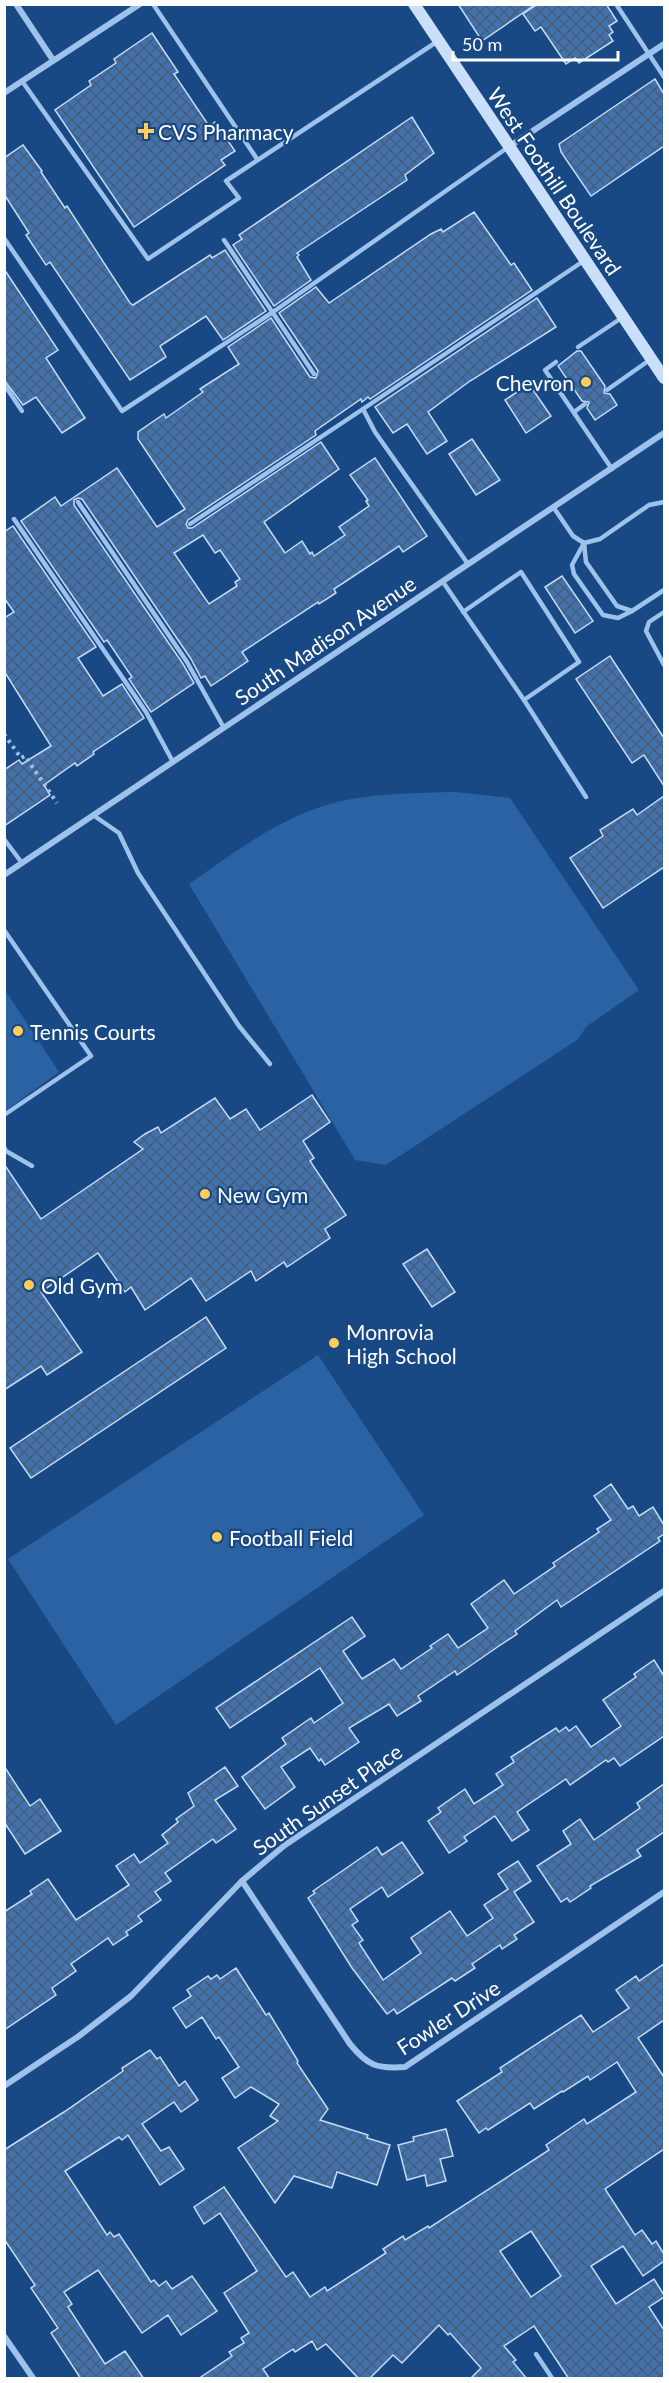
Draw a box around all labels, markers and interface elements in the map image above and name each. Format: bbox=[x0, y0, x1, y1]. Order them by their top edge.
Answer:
scale bar bbox=[453, 24, 618, 62]
text: 50 m bbox=[462, 33, 502, 55]
street label: West Foothill Boulevard bbox=[483, 83, 627, 279]
place label: CVS Pharmacy bbox=[158, 119, 294, 144]
marker: CVS Pharmacy bbox=[139, 124, 153, 138]
place label: Chevron bbox=[496, 370, 574, 395]
marker: Chevron bbox=[579, 375, 593, 389]
street label: South Madison Avenue bbox=[230, 570, 420, 710]
place label: Tennis Courts bbox=[30, 1019, 156, 1044]
marker: Tennis Courts bbox=[11, 1024, 25, 1038]
place label: New Gym bbox=[217, 1182, 308, 1207]
marker: New Gym bbox=[198, 1187, 212, 1201]
place label: Old Gym bbox=[41, 1273, 123, 1298]
marker: Old Gym bbox=[22, 1278, 36, 1292]
place label: Monrovia High School bbox=[346, 1319, 457, 1368]
marker: Monrovia High School bbox=[327, 1336, 341, 1350]
place label: Football Field bbox=[229, 1525, 353, 1550]
marker: Football Field bbox=[210, 1530, 224, 1544]
street label: South Sunset Place bbox=[248, 1738, 406, 1860]
street label: Fowler Drive bbox=[392, 1974, 504, 2060]

